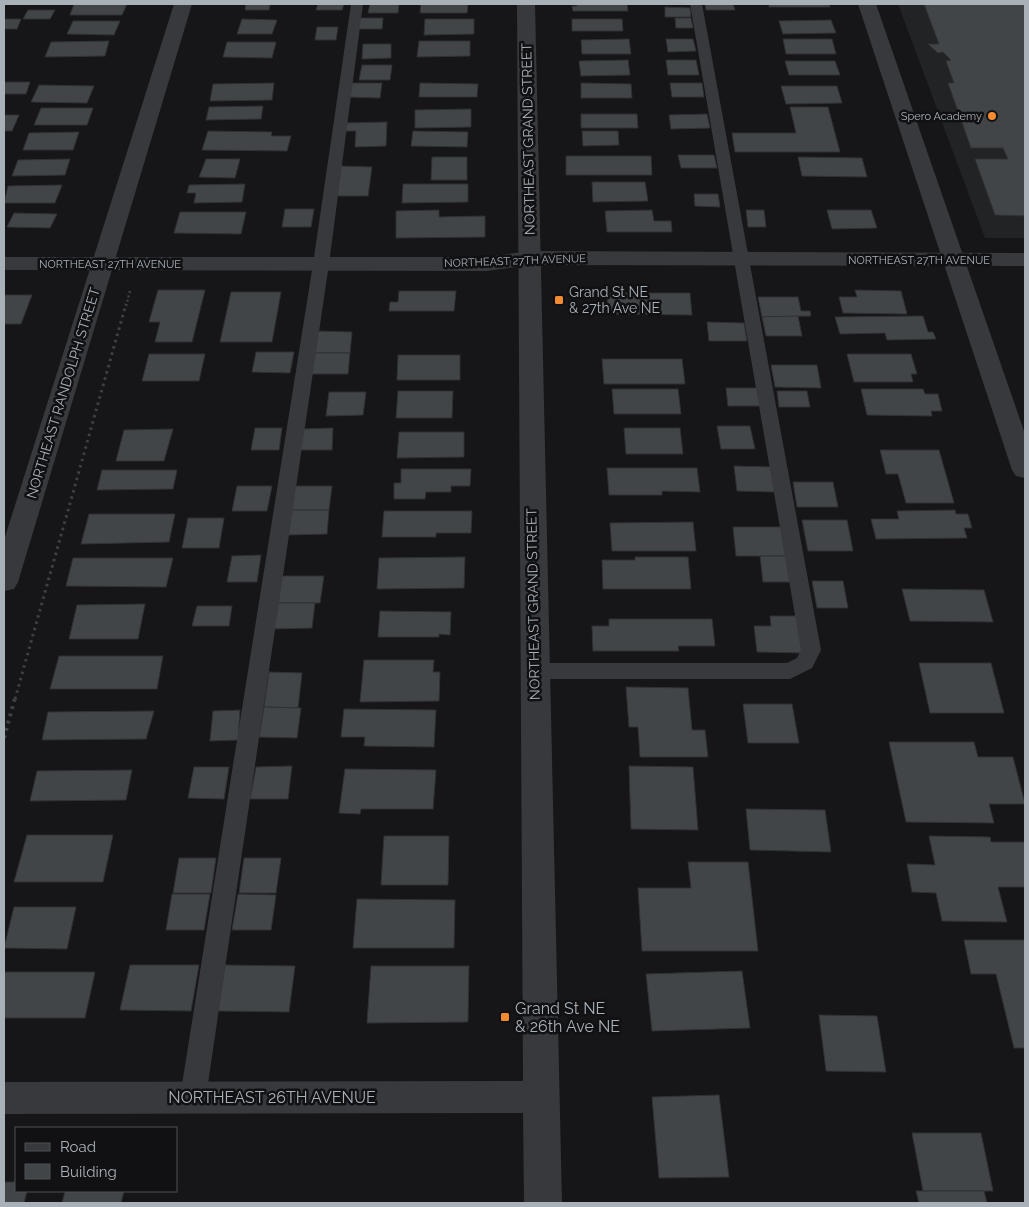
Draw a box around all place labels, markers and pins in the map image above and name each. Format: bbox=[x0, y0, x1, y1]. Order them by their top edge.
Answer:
place label: Spero Academy bbox=[901, 110, 982, 123]
marker: Spero Academy bbox=[986, 110, 998, 122]
place label: Grand St NE & 27th Ave NE bbox=[569, 284, 660, 316]
marker: Grand St NE & 27th Ave NE bbox=[553, 294, 565, 306]
place label: Grand St NE & 26th Ave NE bbox=[515, 999, 620, 1036]
marker: Grand St NE & 26th Ave NE bbox=[499, 1011, 511, 1023]

